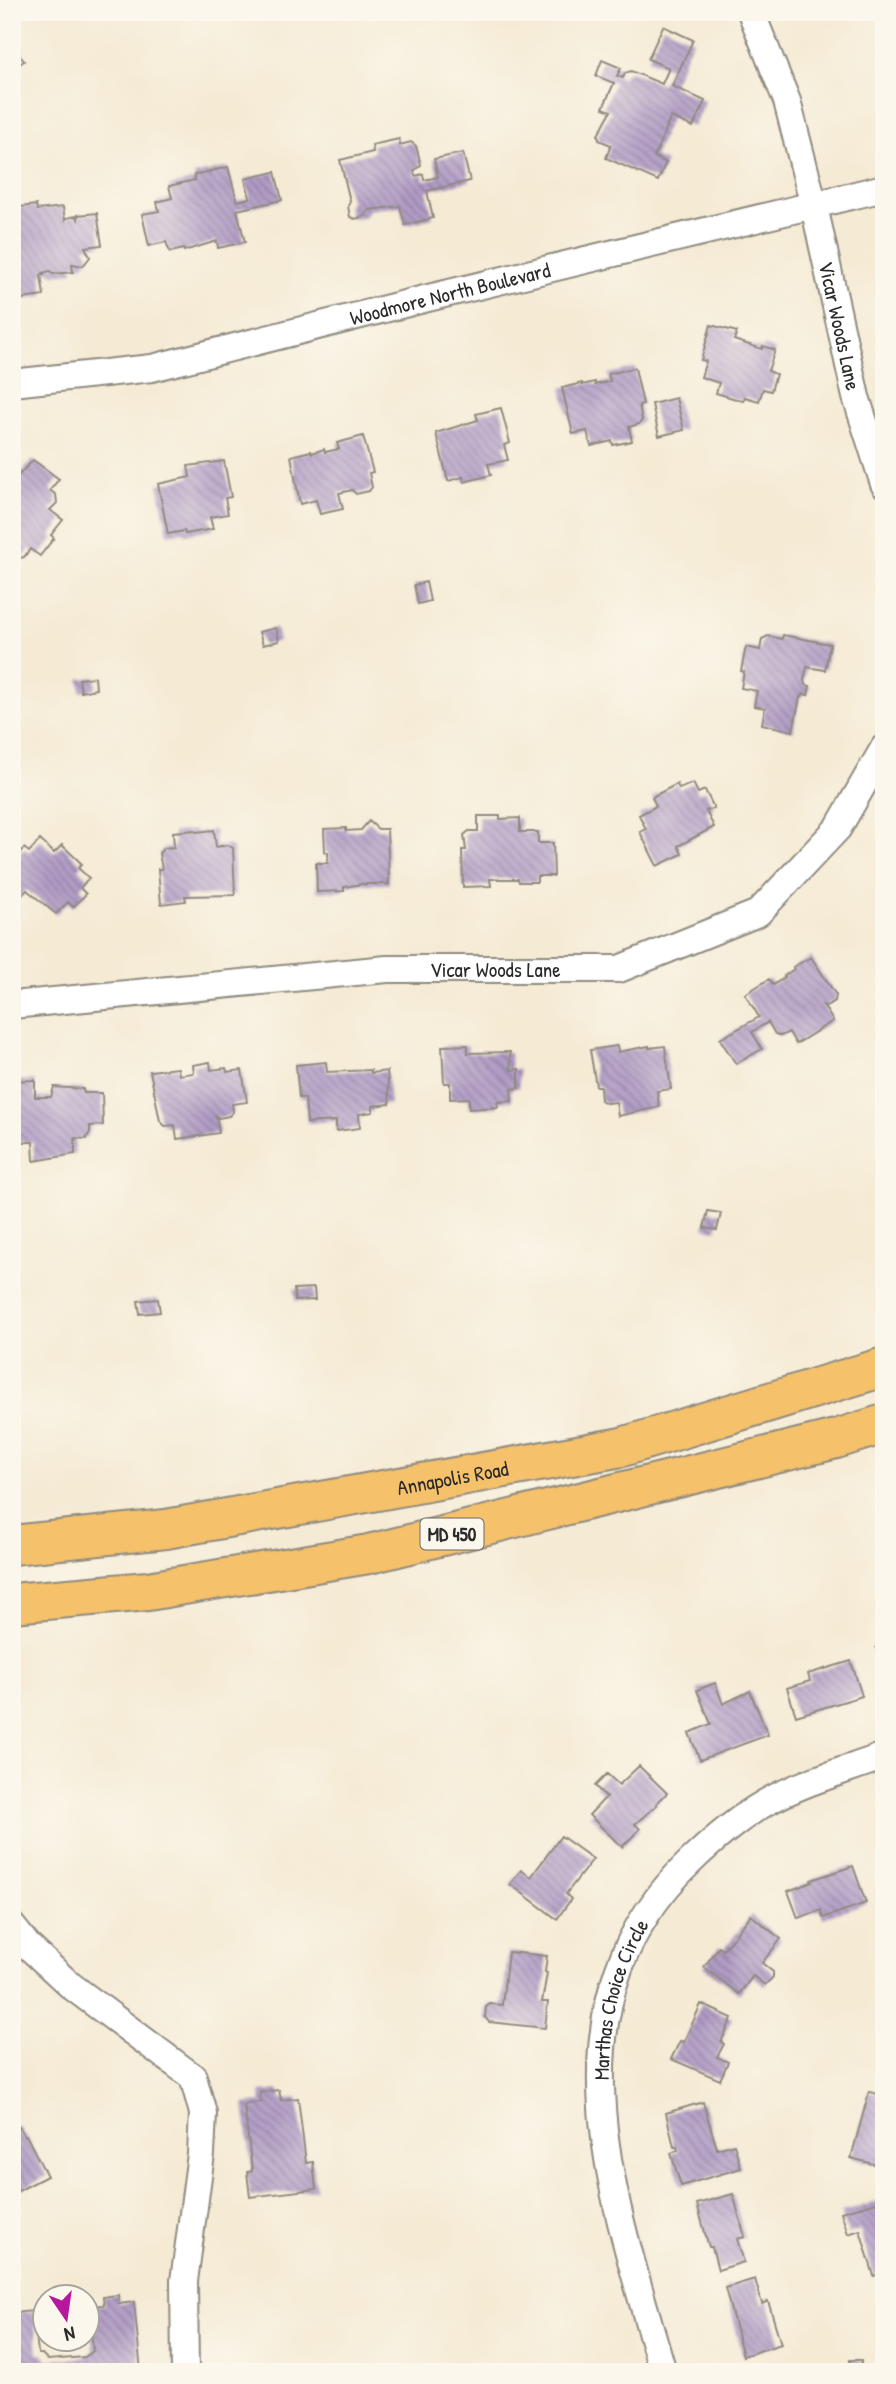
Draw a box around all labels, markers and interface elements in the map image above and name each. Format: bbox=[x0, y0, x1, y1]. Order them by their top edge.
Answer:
street label: Woodmore North Boulevard bbox=[347, 255, 553, 332]
street label: Vicar Woods Lane bbox=[812, 259, 869, 393]
street label: Vicar Woods Lane bbox=[430, 955, 561, 984]
street label: Annapolis Road bbox=[395, 1453, 511, 1502]
road number: MD 450 bbox=[420, 1518, 484, 1550]
street label: Marthas Choice Circle bbox=[586, 1913, 655, 2080]
north arrow bbox=[32, 2282, 102, 2352]
text: N bbox=[62, 2321, 78, 2348]

